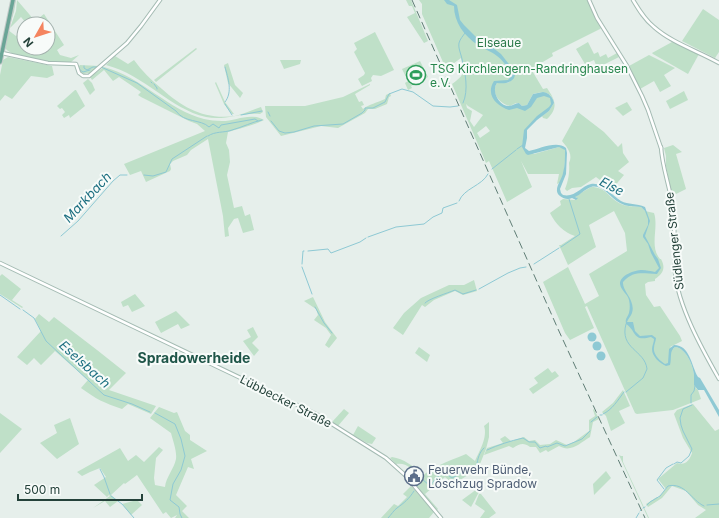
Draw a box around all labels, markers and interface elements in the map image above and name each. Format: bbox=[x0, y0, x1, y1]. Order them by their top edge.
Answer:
north arrow bbox=[16, 16, 56, 56]
text: N bbox=[20, 35, 36, 50]
park label: Elseaue bbox=[477, 35, 521, 50]
place label: TSG Kirchlengern-Randringhausen e.V. bbox=[430, 61, 628, 90]
sports icon: TSG Kirchlengern-Randringhausen e.V. bbox=[405, 64, 427, 86]
water label: Markbach bbox=[60, 168, 115, 226]
water label: Else bbox=[597, 173, 627, 199]
street label: Südlenger Straße bbox=[661, 191, 687, 291]
water label: Eselsbach bbox=[56, 337, 114, 391]
district label: Spradowerheide bbox=[138, 349, 250, 366]
street label: Lübbecker Straße bbox=[238, 371, 334, 431]
place label: Feuerwehr Bünde, Löschzug Spradow bbox=[428, 462, 537, 491]
public building icon: Feuerwehr Bünde, Löschzug Spradow bbox=[403, 465, 425, 487]
scale bar bbox=[18, 476, 142, 502]
text: 500 m bbox=[24, 482, 60, 497]

